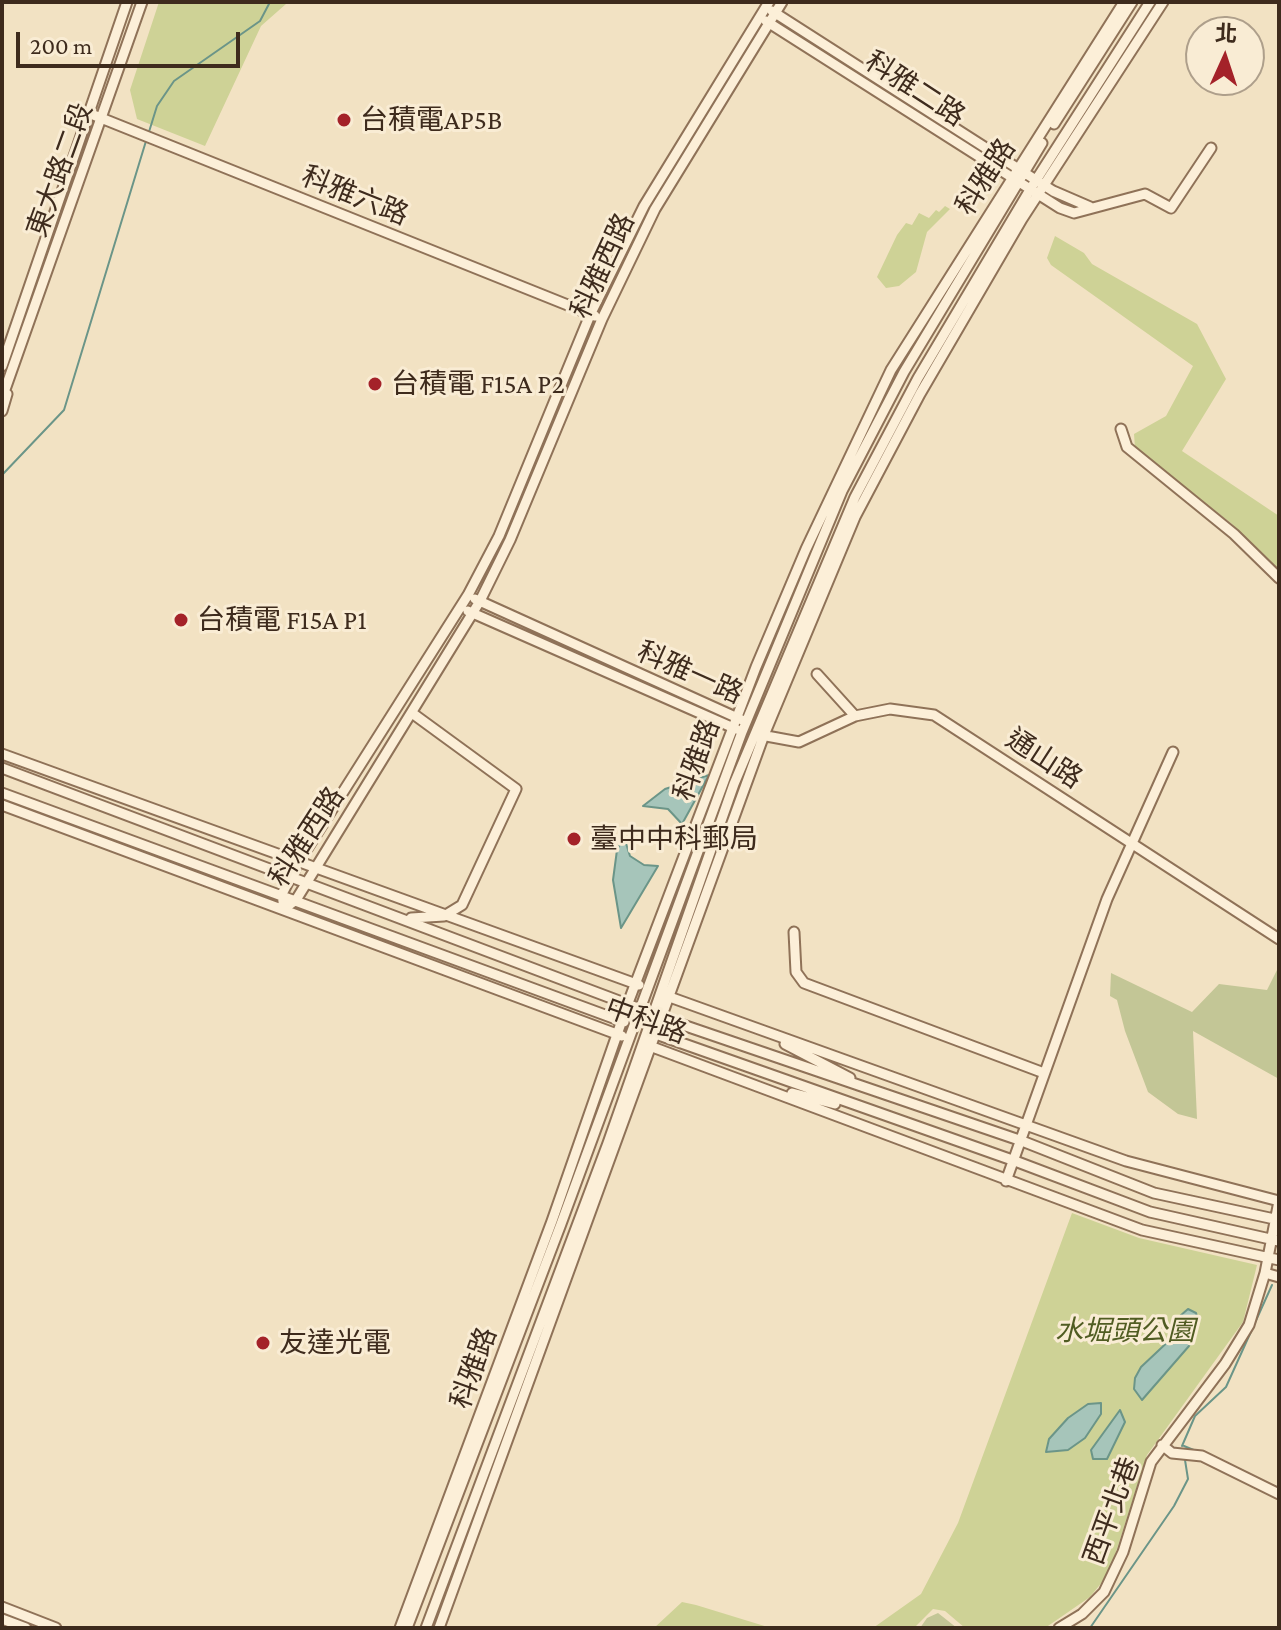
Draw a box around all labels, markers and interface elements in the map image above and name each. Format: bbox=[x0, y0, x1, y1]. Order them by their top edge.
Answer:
scale bar bbox=[20, 16, 244, 66]
north arrow bbox=[1185, 16, 1265, 96]
text: 北 bbox=[1215, 20, 1238, 47]
text: 200 m bbox=[30, 32, 92, 59]
street label: 科雅二路 bbox=[859, 44, 971, 134]
street label: 東大路二段 bbox=[20, 98, 100, 242]
place label: 台積電AP5B bbox=[360, 103, 502, 137]
marker: 台積電AP5B bbox=[335, 111, 353, 129]
street label: 科雅路 bbox=[949, 133, 1023, 221]
street label: 科雅六路 bbox=[297, 159, 413, 233]
street label: 科雅西路 bbox=[564, 208, 642, 324]
place label: 台積電 F15A P2 bbox=[391, 367, 565, 401]
marker: 台積電 F15A P2 bbox=[366, 375, 384, 393]
place label: 台積電 F15A P1 bbox=[197, 603, 367, 637]
marker: 台積電 F15A P1 bbox=[172, 611, 190, 629]
street label: 科雅一路 bbox=[632, 635, 748, 711]
street label: 科雅路 bbox=[667, 715, 727, 805]
street label: 通山路 bbox=[1000, 722, 1088, 796]
street label: 科雅西路 bbox=[262, 781, 352, 893]
place label: 臺中中科郵局 bbox=[590, 822, 758, 856]
marker: 臺中中科郵局 bbox=[565, 830, 583, 848]
street label: 中科路 bbox=[601, 991, 691, 1051]
park label: 水堀頭公園 bbox=[1055, 1314, 1195, 1348]
street label: 科雅路 bbox=[444, 1323, 504, 1413]
place label: 友達光電 bbox=[279, 1326, 391, 1360]
marker: 友達光電 bbox=[254, 1334, 272, 1352]
street label: 西平北巷 bbox=[1077, 1453, 1147, 1569]

